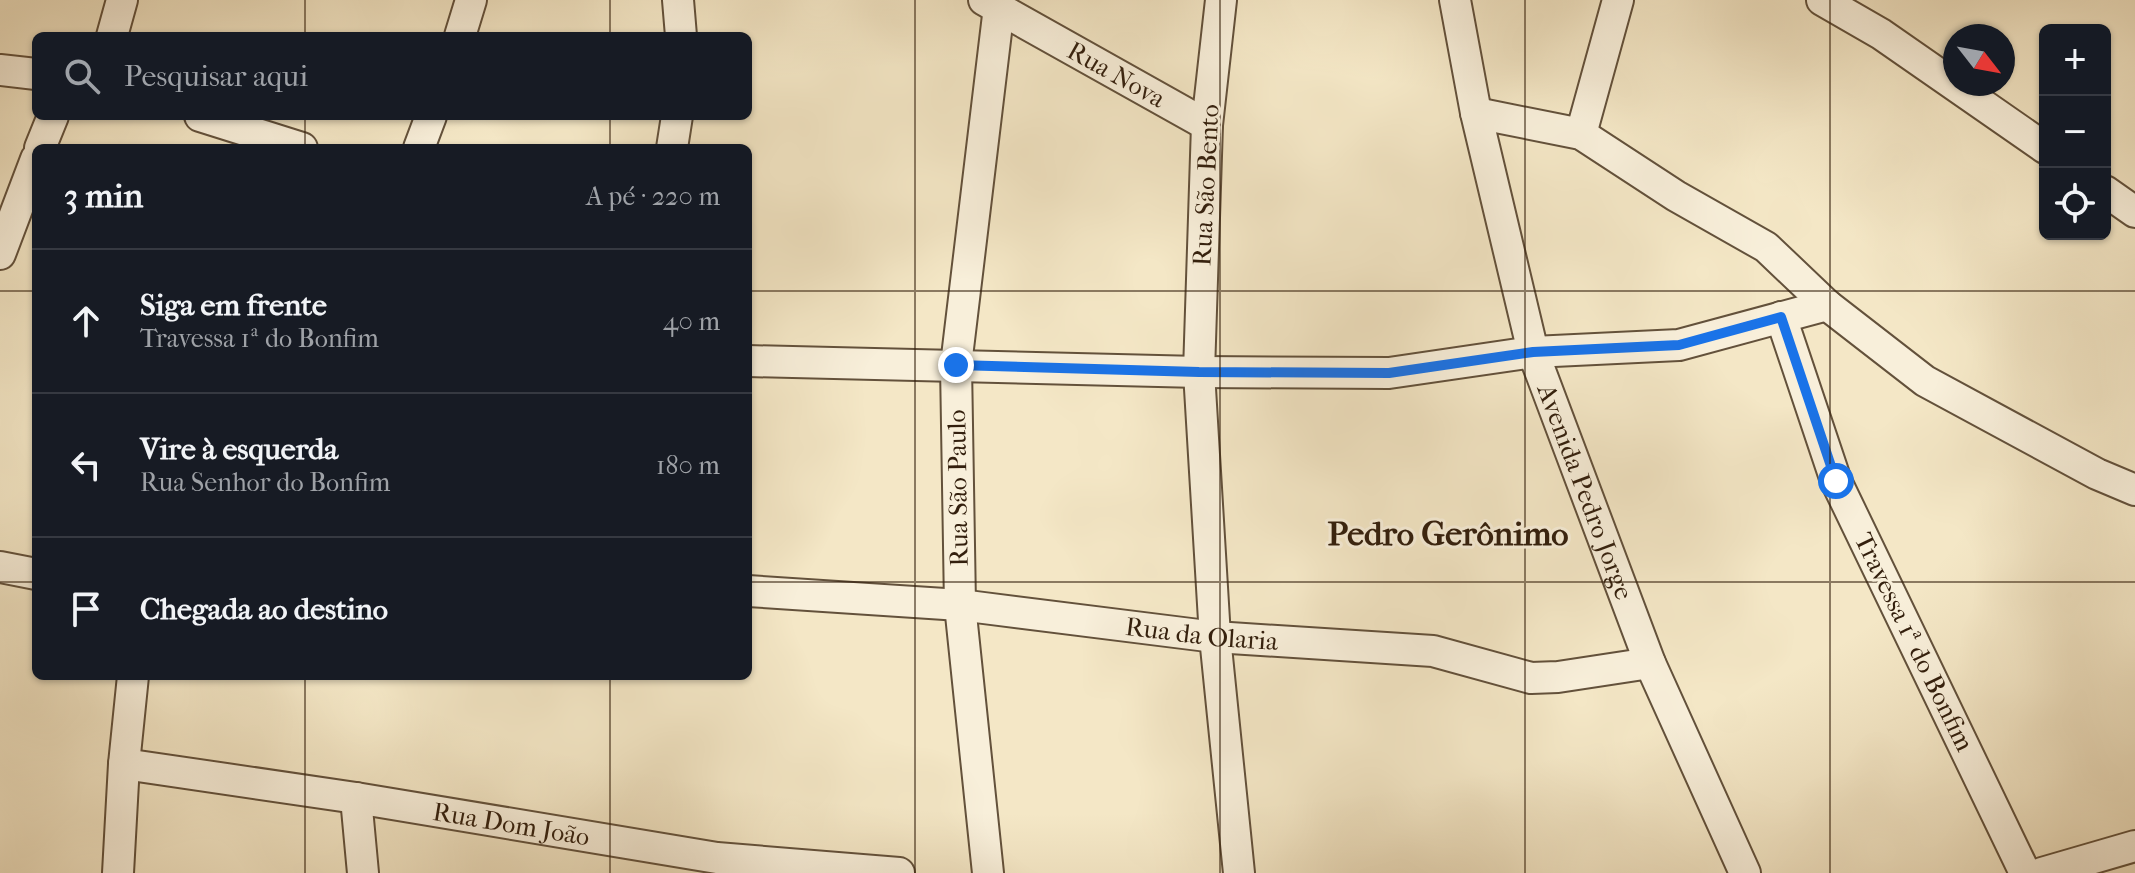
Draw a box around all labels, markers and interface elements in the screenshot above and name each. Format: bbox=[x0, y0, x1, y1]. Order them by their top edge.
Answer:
north arrow bbox=[1943, 24, 2015, 96]
map controls bbox=[2039, 24, 2111, 240]
button: + bbox=[2039, 24, 2111, 96]
search box bbox=[32, 32, 752, 120]
street label: Rua Nova bbox=[1062, 35, 1172, 115]
icon: search bbox=[60, 54, 104, 98]
text: Pesquisar aqui bbox=[124, 59, 308, 94]
button: − bbox=[2039, 96, 2111, 168]
street label: Rua São Bento bbox=[1186, 103, 1226, 267]
button: locate bbox=[2039, 168, 2111, 240]
text: 3 min bbox=[64, 176, 143, 216]
text: A pé · 220 m bbox=[586, 181, 720, 212]
text: Siga em frente bbox=[140, 288, 327, 323]
icon: ahead bbox=[64, 299, 108, 343]
text: 40 m bbox=[663, 306, 720, 337]
text: Travessa 1ª do Bonfim bbox=[140, 323, 379, 354]
route end bbox=[938, 347, 974, 383]
street label: Avenida Pedro Jorge bbox=[1531, 379, 1640, 604]
street label: Rua São Paulo bbox=[941, 409, 975, 567]
text: Vire à esquerda bbox=[140, 432, 338, 467]
icon: left bbox=[64, 443, 108, 487]
text: 180 m bbox=[656, 450, 720, 481]
route start bbox=[1818, 463, 1854, 499]
text: Rua Senhor do Bonfim bbox=[140, 467, 390, 498]
district label: Pedro Gerônimo bbox=[1327, 514, 1569, 554]
street label: Travessa 1ª do Bonfim bbox=[1848, 528, 1980, 757]
icon: arrive bbox=[64, 587, 108, 631]
text: Chegada ao destino bbox=[140, 592, 388, 627]
street label: Rua da Olaria bbox=[1124, 610, 1280, 657]
street label: Rua Dom João bbox=[431, 796, 592, 852]

